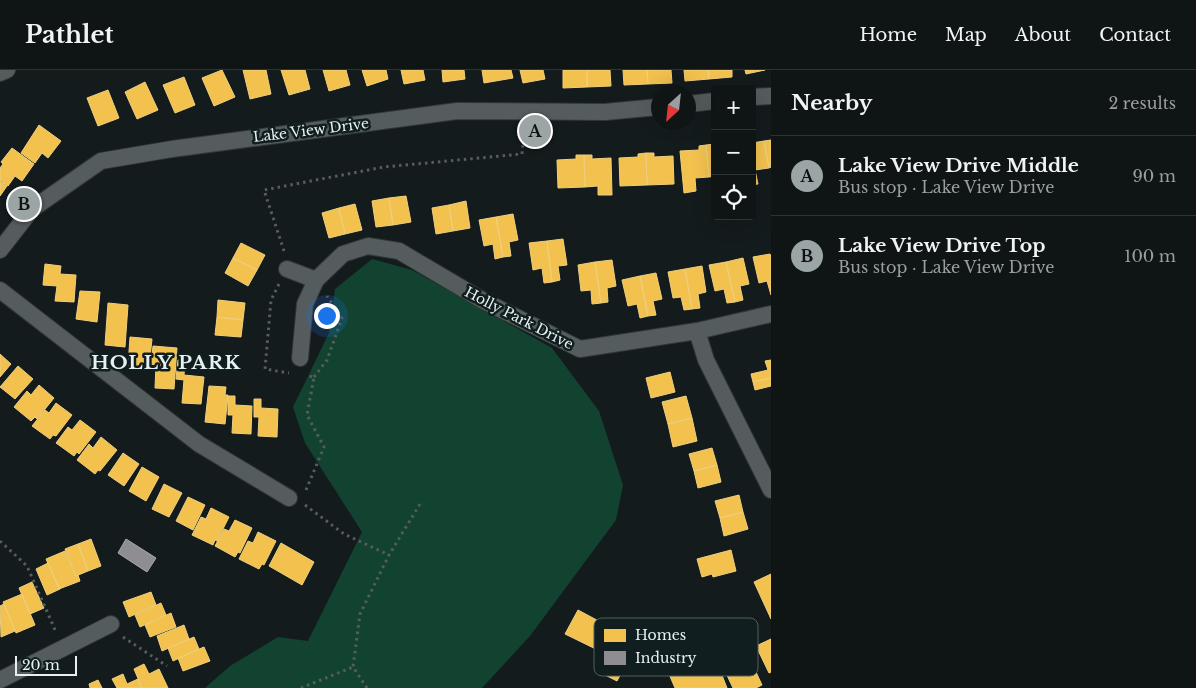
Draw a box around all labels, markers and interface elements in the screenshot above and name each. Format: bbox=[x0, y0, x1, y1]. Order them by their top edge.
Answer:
text: Pathlet bbox=[25, 20, 114, 49]
text: Home bbox=[859, 24, 917, 46]
text: Map bbox=[945, 24, 987, 46]
text: About bbox=[1015, 24, 1071, 46]
text: Contact bbox=[1099, 24, 1171, 46]
north arrow bbox=[651, 85, 696, 130]
map controls bbox=[711, 85, 756, 220]
button: + bbox=[711, 85, 756, 130]
text: Nearby bbox=[791, 90, 872, 116]
text: 2 results bbox=[1108, 93, 1176, 113]
pin: A bbox=[519, 112, 551, 150]
street label: Lake View Drive bbox=[252, 114, 370, 146]
button: − bbox=[711, 130, 756, 175]
text: Lake View Drive Middle bbox=[838, 154, 1079, 177]
text: A bbox=[801, 166, 813, 186]
text: 90 m bbox=[1133, 166, 1176, 186]
button: locate bbox=[711, 175, 756, 220]
text: Bus stop · Lake View Drive bbox=[838, 177, 1054, 197]
pin: B bbox=[8, 185, 40, 223]
text: Lake View Drive Top bbox=[838, 234, 1046, 257]
text: B bbox=[801, 246, 813, 266]
text: 100 m bbox=[1124, 246, 1176, 266]
text: Bus stop · Lake View Drive bbox=[838, 257, 1054, 277]
street label: Holly Park Drive bbox=[462, 283, 576, 353]
your location bbox=[314, 303, 340, 329]
district label: HOLLY PARK bbox=[91, 351, 241, 374]
legend bbox=[594, 618, 758, 676]
text: Homes bbox=[635, 626, 686, 644]
text: Industry bbox=[635, 649, 697, 667]
scale bar bbox=[15, 653, 78, 676]
text: 20 m bbox=[22, 656, 60, 674]

